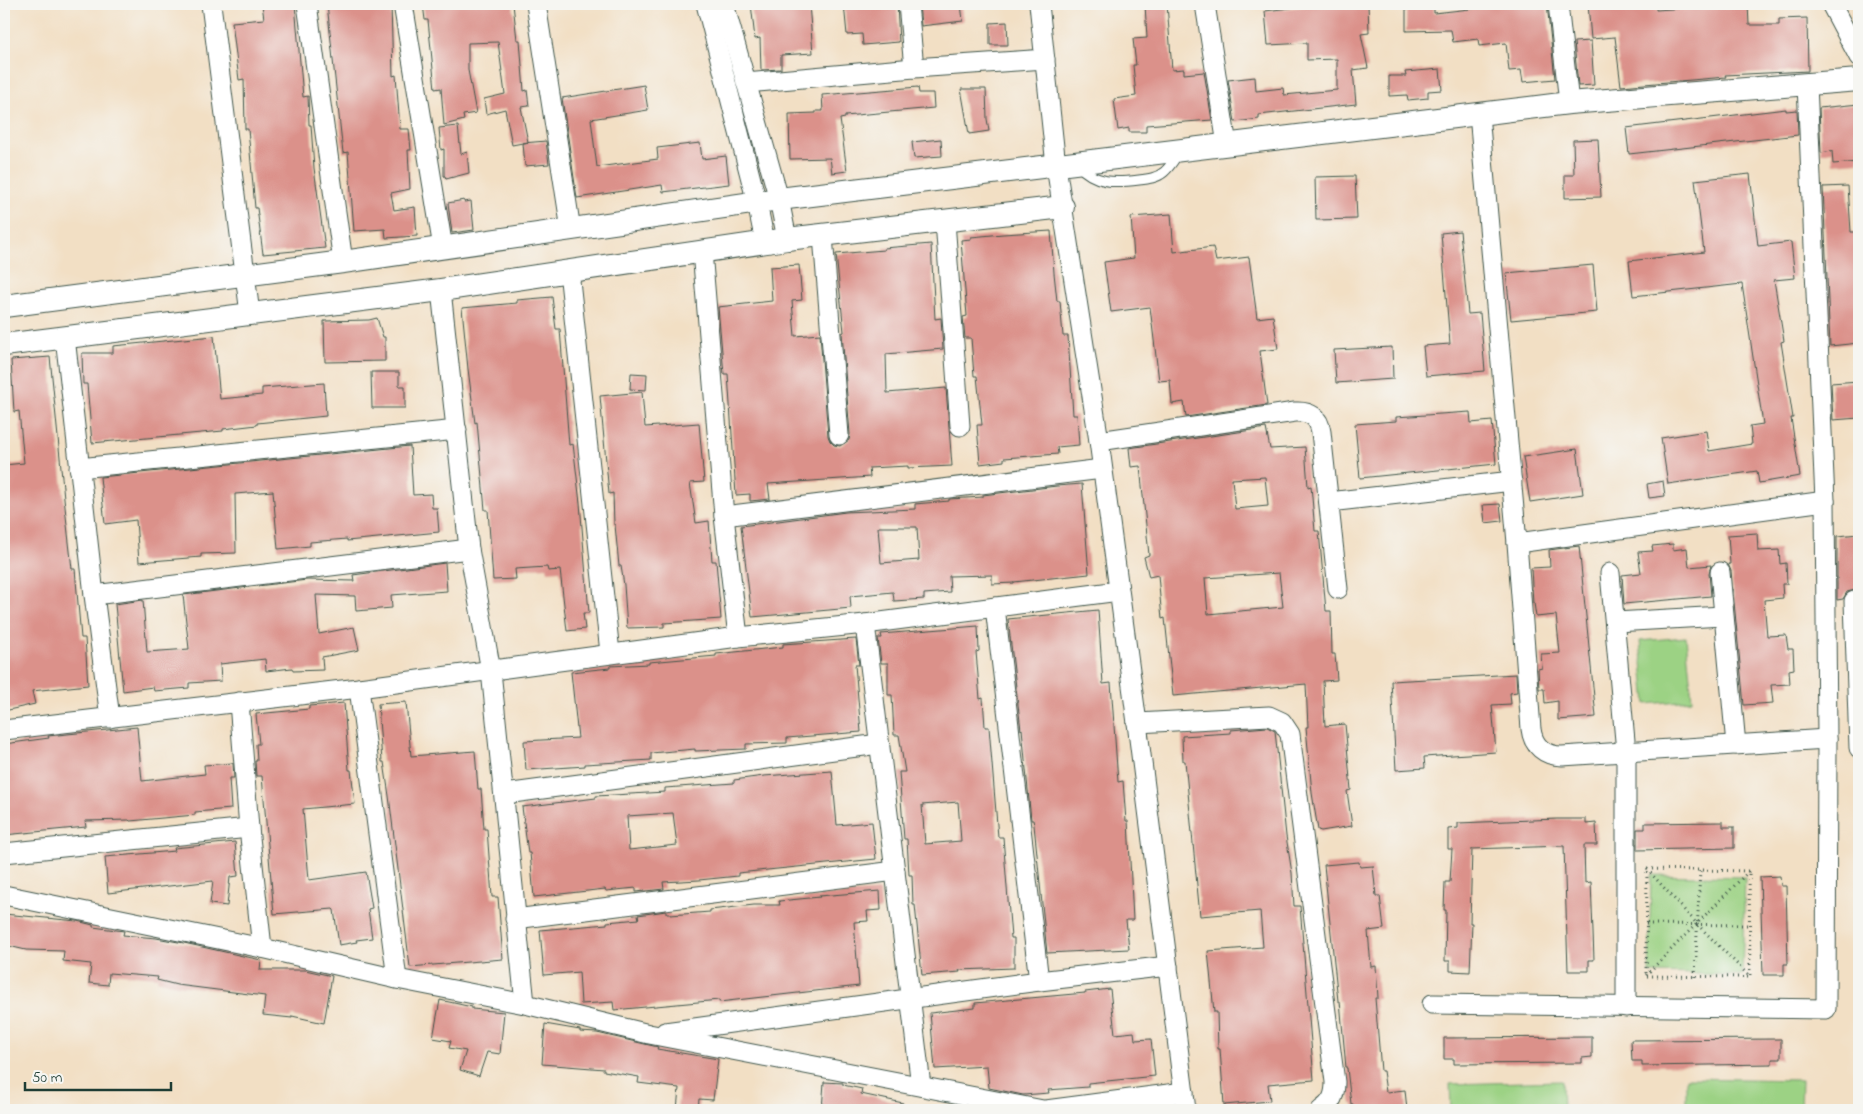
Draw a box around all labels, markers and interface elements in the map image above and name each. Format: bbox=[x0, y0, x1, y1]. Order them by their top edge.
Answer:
scale bar bbox=[25, 1059, 171, 1091]
text: 50 m bbox=[32, 1067, 63, 1089]

